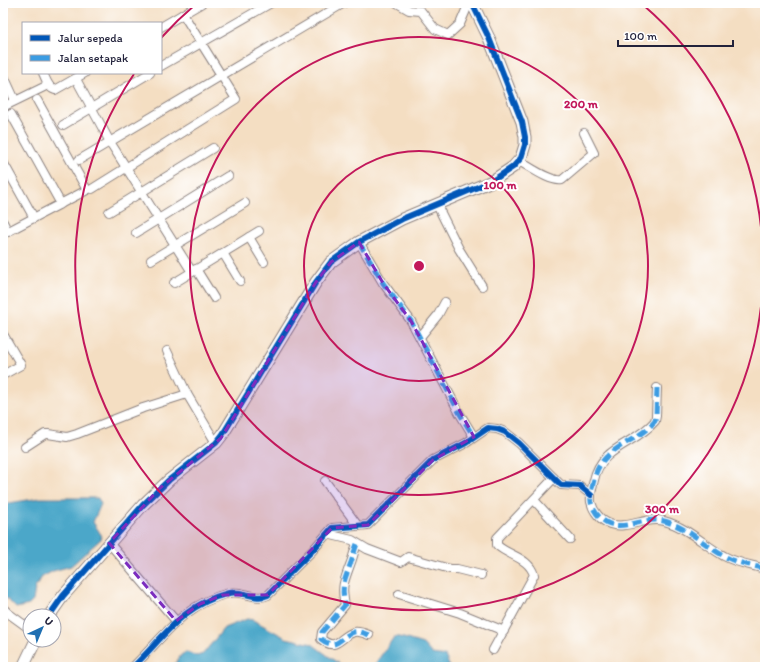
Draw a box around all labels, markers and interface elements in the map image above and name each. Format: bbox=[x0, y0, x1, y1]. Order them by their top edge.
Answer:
legend bbox=[22, 22, 162, 74]
scale bar bbox=[618, 22, 733, 48]
text: 100 m bbox=[624, 29, 657, 43]
text: Jalur sepeda bbox=[58, 31, 123, 45]
text: Jalan setapak bbox=[58, 51, 129, 65]
text: 200 m bbox=[564, 97, 599, 111]
text: 100 m bbox=[483, 178, 517, 192]
centre of rings bbox=[412, 259, 426, 273]
text: 300 m bbox=[645, 502, 680, 516]
north arrow bbox=[22, 608, 62, 648]
text: U bbox=[41, 614, 56, 628]

